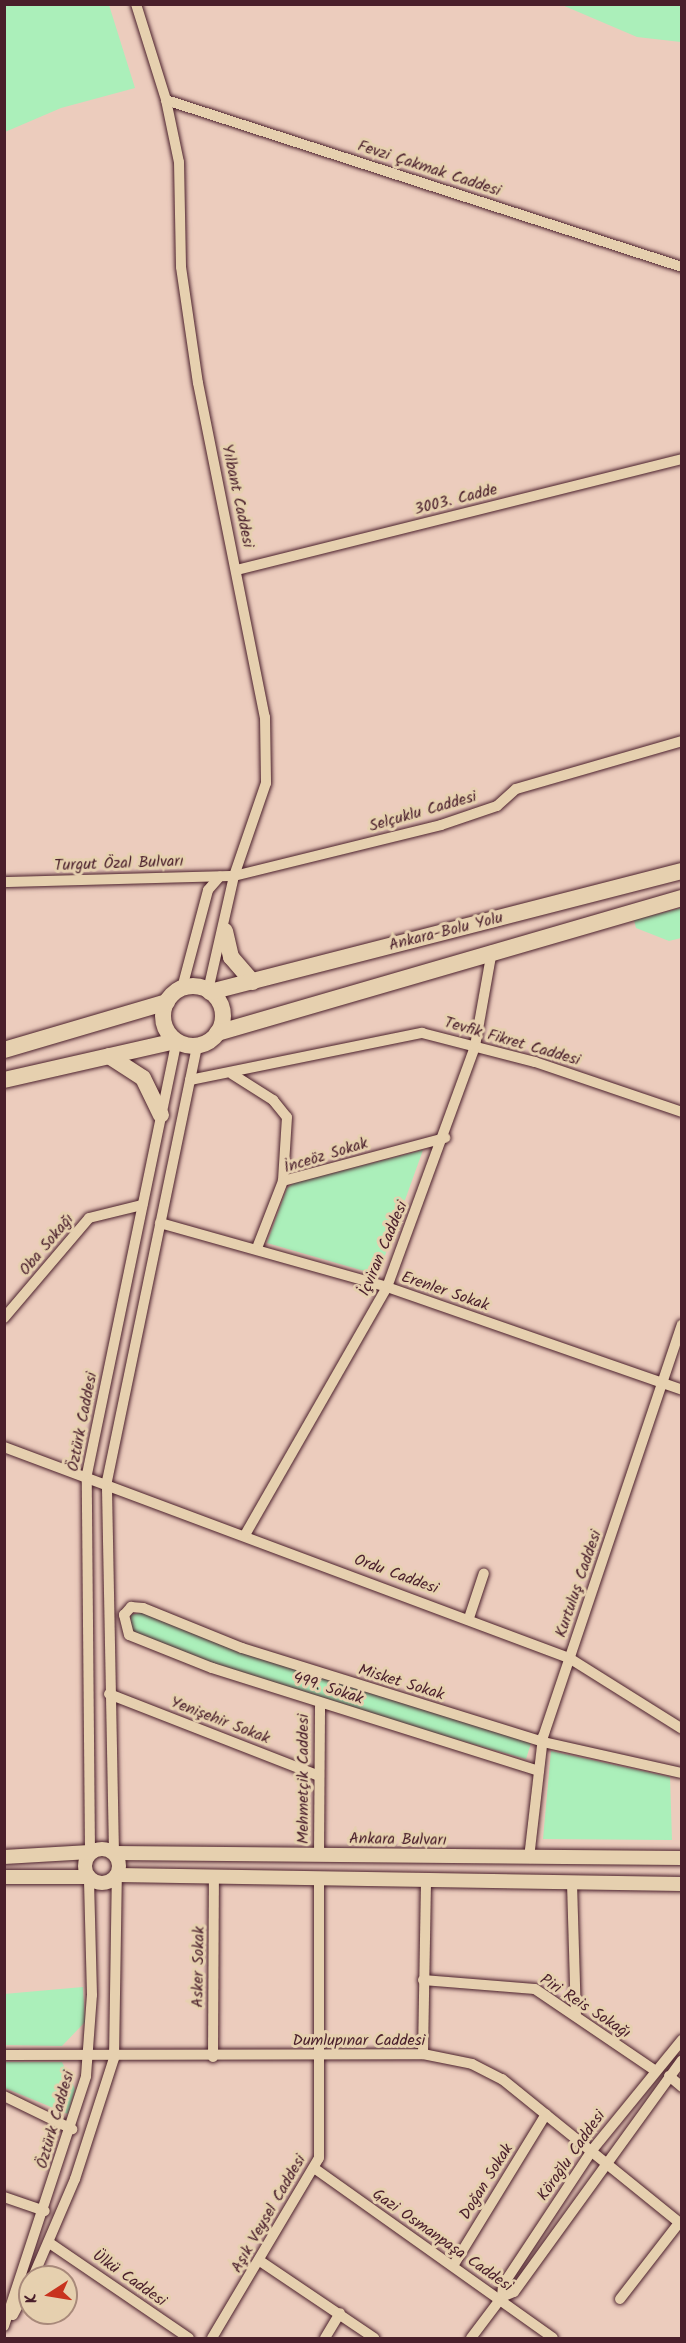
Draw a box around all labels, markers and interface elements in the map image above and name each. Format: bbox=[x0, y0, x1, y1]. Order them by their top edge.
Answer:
street label: Fevzi Çakmak Caddesi bbox=[355, 137, 503, 201]
street label: Yılbant Caddesi bbox=[217, 443, 257, 549]
street label: 3003. Cadde bbox=[413, 480, 499, 520]
street label: Selçuklu Caddesi bbox=[367, 787, 479, 837]
street label: Turgut Özal Bulvarı bbox=[54, 852, 184, 876]
street label: Ankara-Bolu Yolu bbox=[387, 909, 505, 955]
street label: Tevfik Fikret Caddesi bbox=[442, 1013, 582, 1071]
street label: İnceöz Sokak bbox=[282, 1134, 370, 1178]
street label: İçviran Caddesi bbox=[355, 1199, 413, 1299]
street label: Oba Sokağı bbox=[16, 1210, 78, 1280]
street label: Erenler Sokak bbox=[399, 1268, 491, 1316]
street label: Öztürk Caddesi bbox=[64, 1371, 102, 1473]
street label: Kurtuluş Caddesi bbox=[552, 1528, 606, 1640]
street label: Ordu Caddesi bbox=[351, 1551, 441, 1599]
street label: Misket Sokak bbox=[356, 1661, 446, 1705]
street label: 499. Sokak bbox=[290, 1669, 366, 1709]
street label: Yenişehir Sokak bbox=[167, 1693, 273, 1749]
street label: Mehmetçik Caddesi bbox=[294, 1714, 314, 1844]
street label: Ankara Bulvarı bbox=[349, 1830, 447, 1850]
street label: Asker Sokak bbox=[189, 1926, 209, 2008]
street label: Piri Reis Sokağı bbox=[536, 1971, 634, 2043]
street label: Dumlupınar Caddesi bbox=[293, 2031, 425, 2051]
street label: Öztürk Caddesi bbox=[33, 2069, 79, 2171]
street label: Köroğlu Caddesi bbox=[534, 2107, 610, 2205]
street label: Doğan Sokak bbox=[456, 2141, 518, 2223]
street label: Aşık Veysel Caddesi bbox=[227, 2152, 311, 2276]
street label: Gazi Osmanpaşa Caddesi bbox=[368, 2185, 516, 2297]
street label: Ülkü Caddesi bbox=[88, 2247, 170, 2311]
north arrow bbox=[18, 2265, 78, 2325]
text: K bbox=[19, 2291, 45, 2306]

